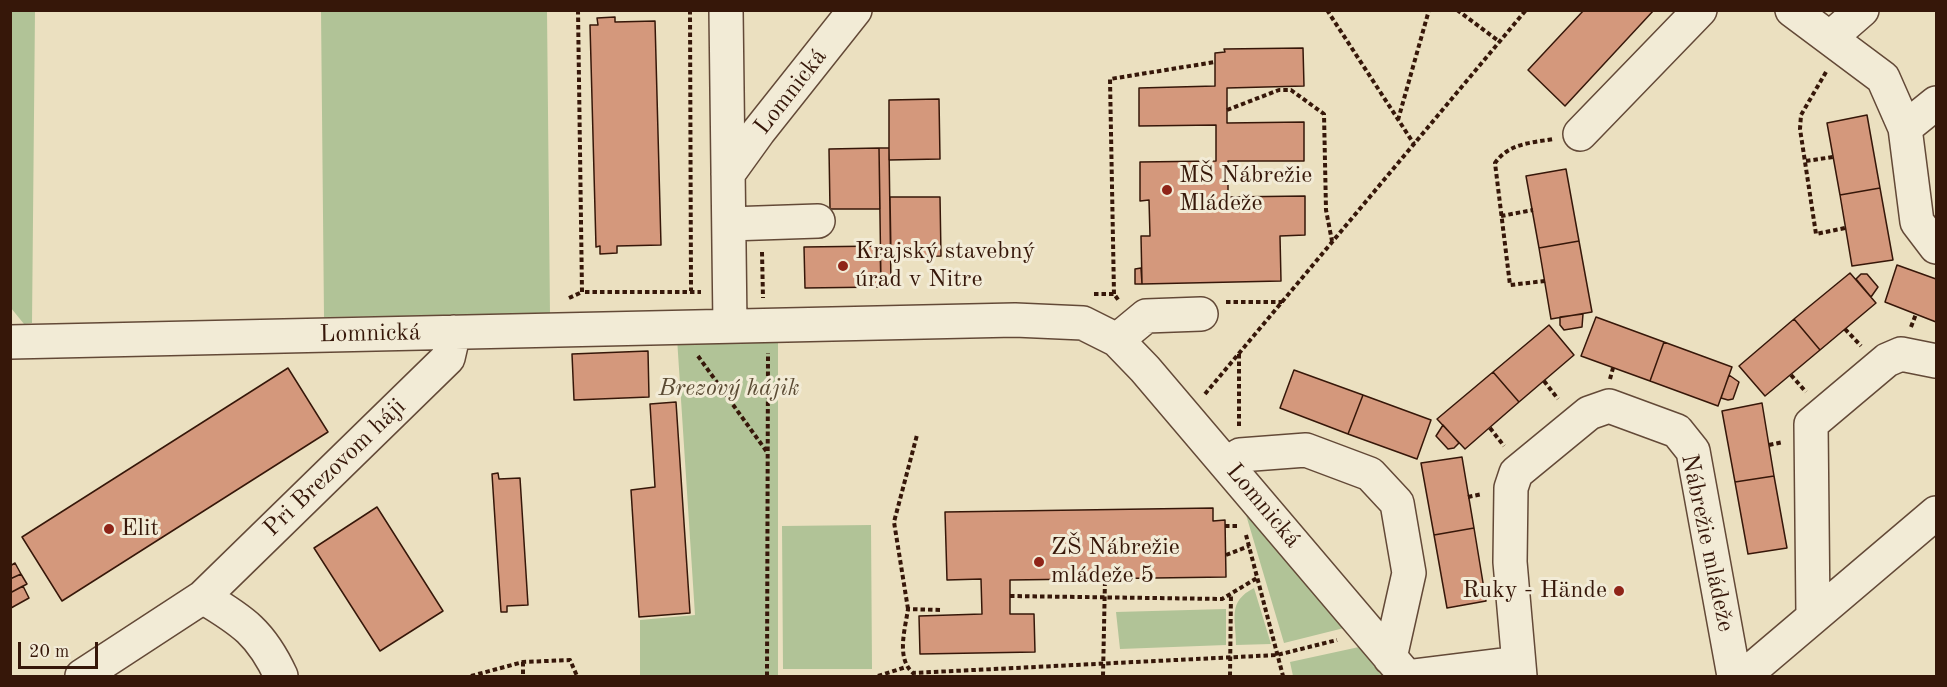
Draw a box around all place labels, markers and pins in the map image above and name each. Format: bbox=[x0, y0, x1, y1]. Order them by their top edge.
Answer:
place label: MŠ Nábrežie Mládeže bbox=[1179, 162, 1312, 218]
marker: MŠ Nábrežie Mládeže bbox=[1160, 183, 1174, 197]
place label: Krajský stavebný úrad v Nitre bbox=[855, 238, 1035, 294]
marker: Krajský stavebný úrad v Nitre bbox=[836, 259, 850, 273]
place label: Elit bbox=[121, 515, 159, 543]
marker: Elit bbox=[102, 522, 116, 536]
place label: ZŠ Nábrežie mládeže 5 bbox=[1051, 534, 1180, 590]
marker: ZŠ Nábrežie mládeže 5 bbox=[1032, 555, 1046, 569]
place label: Ruky - Hände bbox=[1462, 577, 1607, 605]
marker: Ruky - Hände bbox=[1612, 584, 1626, 598]

